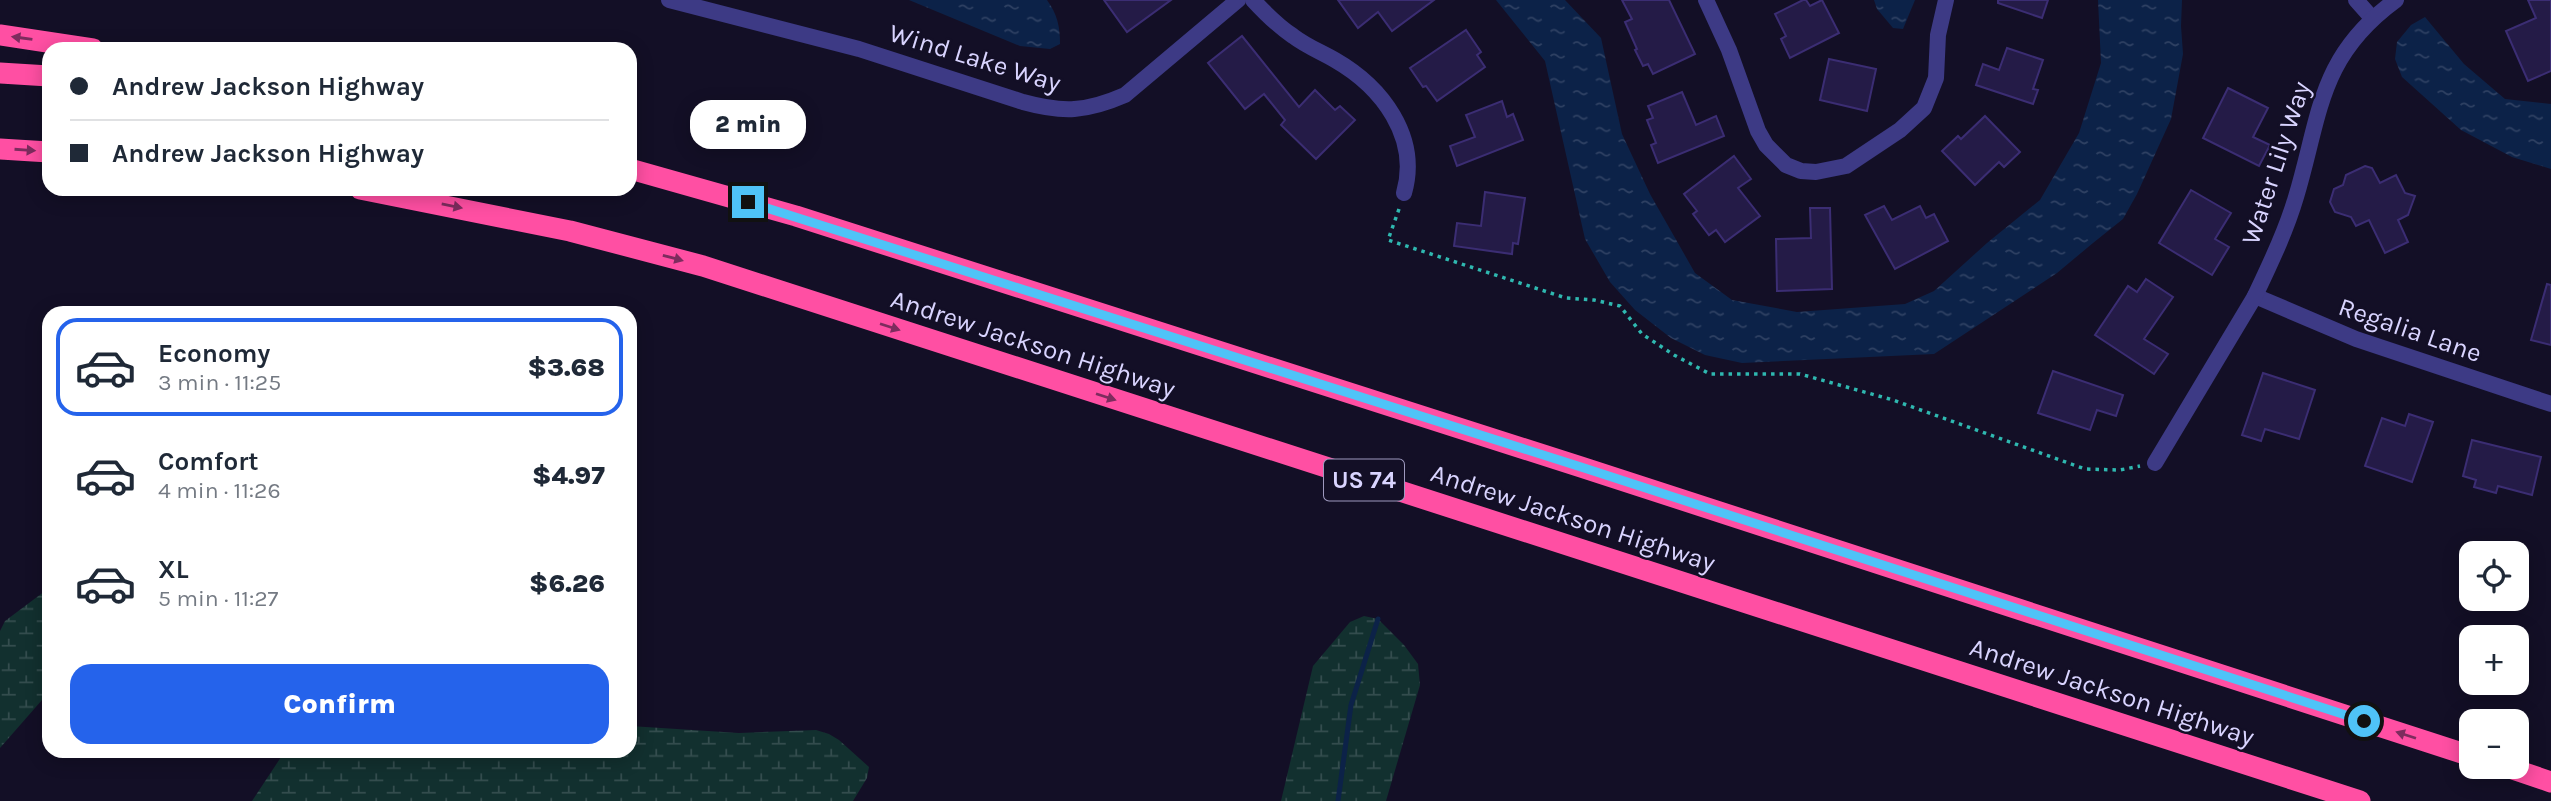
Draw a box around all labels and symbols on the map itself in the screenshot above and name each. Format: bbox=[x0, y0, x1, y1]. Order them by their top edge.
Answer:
street label: Wind Lake Way bbox=[885, 17, 1065, 99]
one-way arrow bbox=[11, 33, 33, 44]
street label: Water Lily Way bbox=[2235, 78, 2317, 248]
callout: 2 min bbox=[690, 100, 806, 150]
one-way arrow bbox=[14, 145, 36, 156]
route end bbox=[732, 186, 764, 218]
one-way arrow bbox=[441, 201, 463, 212]
one-way arrow bbox=[663, 254, 684, 264]
street label: Andrew Jackson Highway bbox=[887, 283, 1179, 405]
street label: Regalia Lane bbox=[2334, 291, 2486, 369]
one-way arrow bbox=[879, 322, 900, 333]
one-way arrow bbox=[1096, 392, 1117, 403]
street label: Andrew Jackson Highway bbox=[1427, 457, 1719, 579]
road number: US 74 bbox=[1324, 460, 1404, 500]
street label: Andrew Jackson Highway bbox=[1966, 631, 2258, 753]
route start bbox=[2348, 705, 2380, 737]
one-way arrow bbox=[2395, 729, 2416, 739]

